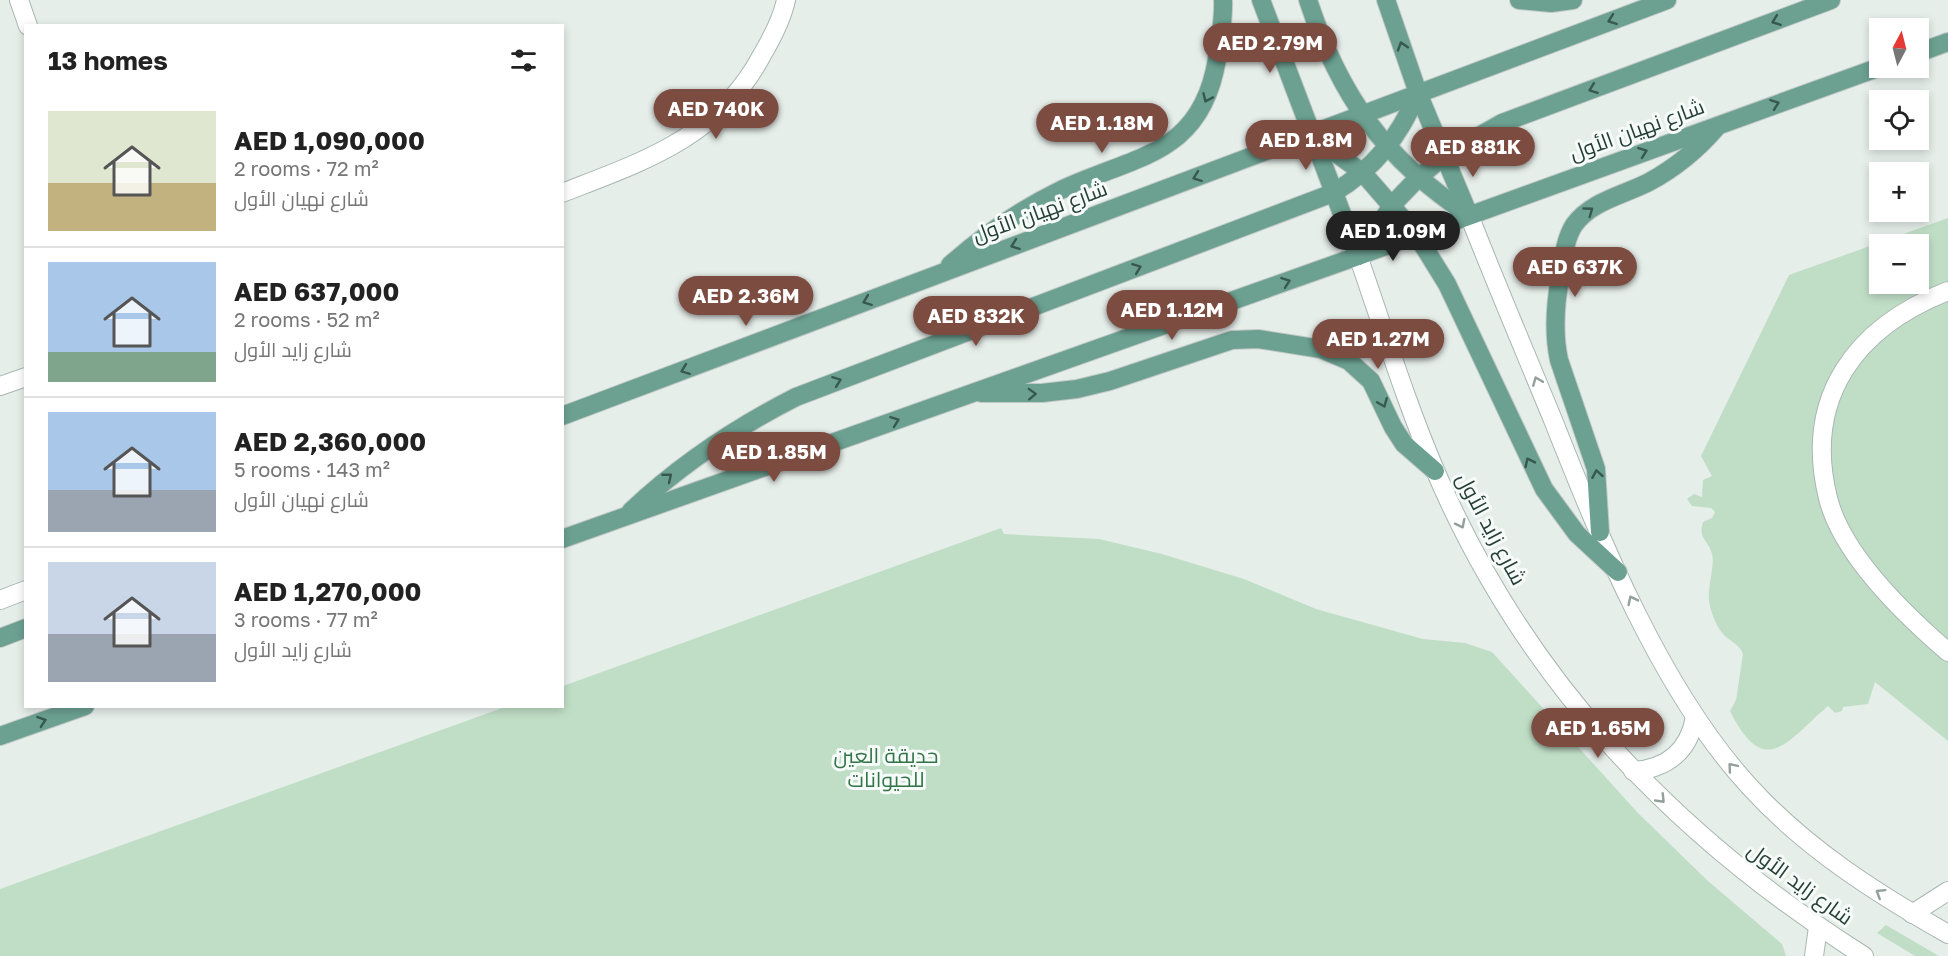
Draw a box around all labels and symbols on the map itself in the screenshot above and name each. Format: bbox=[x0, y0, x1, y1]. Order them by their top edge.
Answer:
one-way arrow bbox=[1607, 13, 1618, 25]
one-way arrow bbox=[1771, 13, 1782, 26]
north arrow bbox=[1869, 18, 1929, 78]
pin: AED 2.79M bbox=[1201, 23, 1339, 74]
one-way arrow bbox=[1397, 41, 1410, 52]
one-way arrow bbox=[1589, 82, 1600, 94]
pin: AED 740K bbox=[654, 89, 778, 140]
one-way arrow bbox=[1202, 92, 1214, 103]
street label: شارع نهيان الأول bbox=[1566, 93, 1708, 167]
one-way arrow bbox=[1769, 99, 1780, 112]
pin: AED 1.18M bbox=[1033, 103, 1171, 154]
pin: AED 1.8M bbox=[1244, 120, 1368, 171]
pin: AED 881K bbox=[1411, 127, 1535, 178]
one-way arrow bbox=[1637, 147, 1648, 159]
one-way arrow bbox=[1193, 170, 1203, 183]
street label: شارع نهيان الأول bbox=[969, 175, 1111, 249]
one-way arrow bbox=[1583, 207, 1594, 218]
pin: AED 1.09M bbox=[1324, 211, 1462, 262]
one-way arrow bbox=[1010, 238, 1020, 251]
pin: AED 637K bbox=[1513, 247, 1637, 298]
one-way arrow bbox=[1131, 263, 1142, 275]
pin: AED 2.36M bbox=[677, 276, 815, 327]
one-way arrow bbox=[1280, 276, 1291, 289]
pin: AED 1.12M bbox=[1103, 290, 1241, 341]
one-way arrow bbox=[862, 293, 873, 306]
pin: AED 832K bbox=[914, 296, 1038, 347]
pin: AED 1.27M bbox=[1309, 319, 1447, 370]
one-way arrow bbox=[680, 362, 691, 375]
one-way arrow bbox=[831, 375, 841, 388]
one-way arrow bbox=[1532, 376, 1544, 387]
one-way arrow bbox=[1027, 387, 1036, 400]
one-way arrow bbox=[1376, 397, 1388, 408]
one-way arrow bbox=[889, 415, 899, 428]
pin: AED 1.85M bbox=[705, 432, 843, 483]
one-way arrow bbox=[1525, 457, 1537, 468]
street label: شارع زايد الأول bbox=[1450, 468, 1532, 590]
one-way arrow bbox=[1591, 469, 1603, 478]
one-way arrow bbox=[662, 474, 673, 485]
one-way arrow bbox=[1453, 518, 1465, 529]
one-way arrow bbox=[1628, 596, 1639, 607]
pin: AED 1.65M bbox=[1529, 708, 1667, 759]
one-way arrow bbox=[36, 716, 47, 729]
park label: حديقة العين للحيوانات bbox=[834, 742, 938, 792]
one-way arrow bbox=[1729, 763, 1740, 774]
one-way arrow bbox=[1653, 792, 1664, 803]
street label: شارع زايد الأول bbox=[1742, 836, 1858, 932]
one-way arrow bbox=[1875, 890, 1886, 901]

